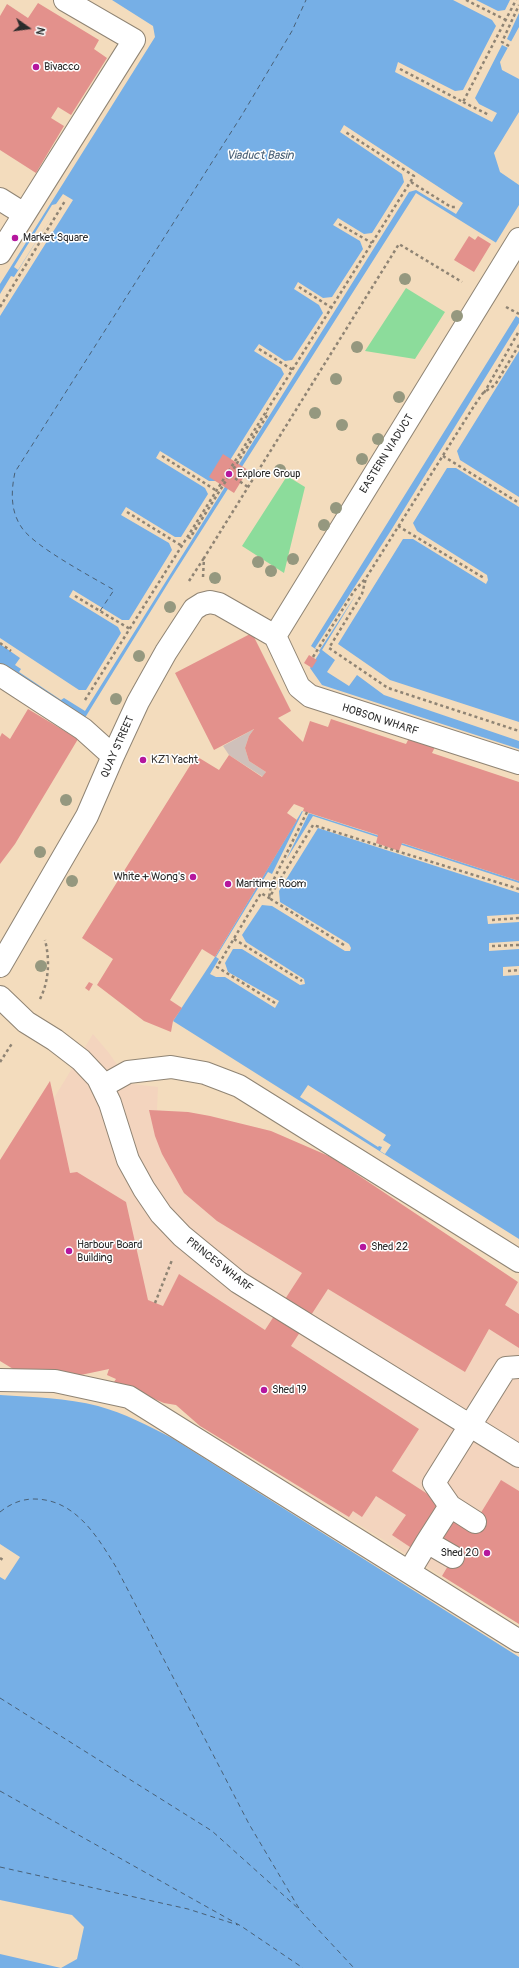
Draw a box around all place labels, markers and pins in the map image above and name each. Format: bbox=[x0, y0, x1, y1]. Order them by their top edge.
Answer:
place label: Bivacco bbox=[44, 60, 80, 74]
marker: Bivacco bbox=[31, 62, 41, 72]
place label: Market Square bbox=[23, 231, 88, 245]
marker: Market Square bbox=[10, 233, 20, 243]
place label: Explore Group bbox=[237, 467, 301, 481]
marker: Explore Group bbox=[224, 469, 234, 479]
place label: KZ1 Yacht bbox=[151, 753, 198, 767]
marker: KZ1 Yacht bbox=[138, 755, 148, 765]
place label: White + Wong's bbox=[113, 870, 185, 884]
marker: White + Wong's bbox=[188, 872, 198, 882]
place label: Maritime Room bbox=[236, 877, 306, 891]
marker: Maritime Room bbox=[223, 879, 233, 889]
place label: Harbour Board Building bbox=[77, 1238, 143, 1264]
place label: Shed 22 bbox=[371, 1240, 408, 1254]
marker: Shed 22 bbox=[358, 1242, 368, 1252]
marker: Harbour Board Building bbox=[64, 1246, 74, 1256]
place label: Shed 19 bbox=[272, 1383, 307, 1397]
marker: Shed 19 bbox=[259, 1385, 269, 1395]
place label: Shed 20 bbox=[441, 1546, 479, 1560]
marker: Shed 20 bbox=[482, 1548, 492, 1558]

